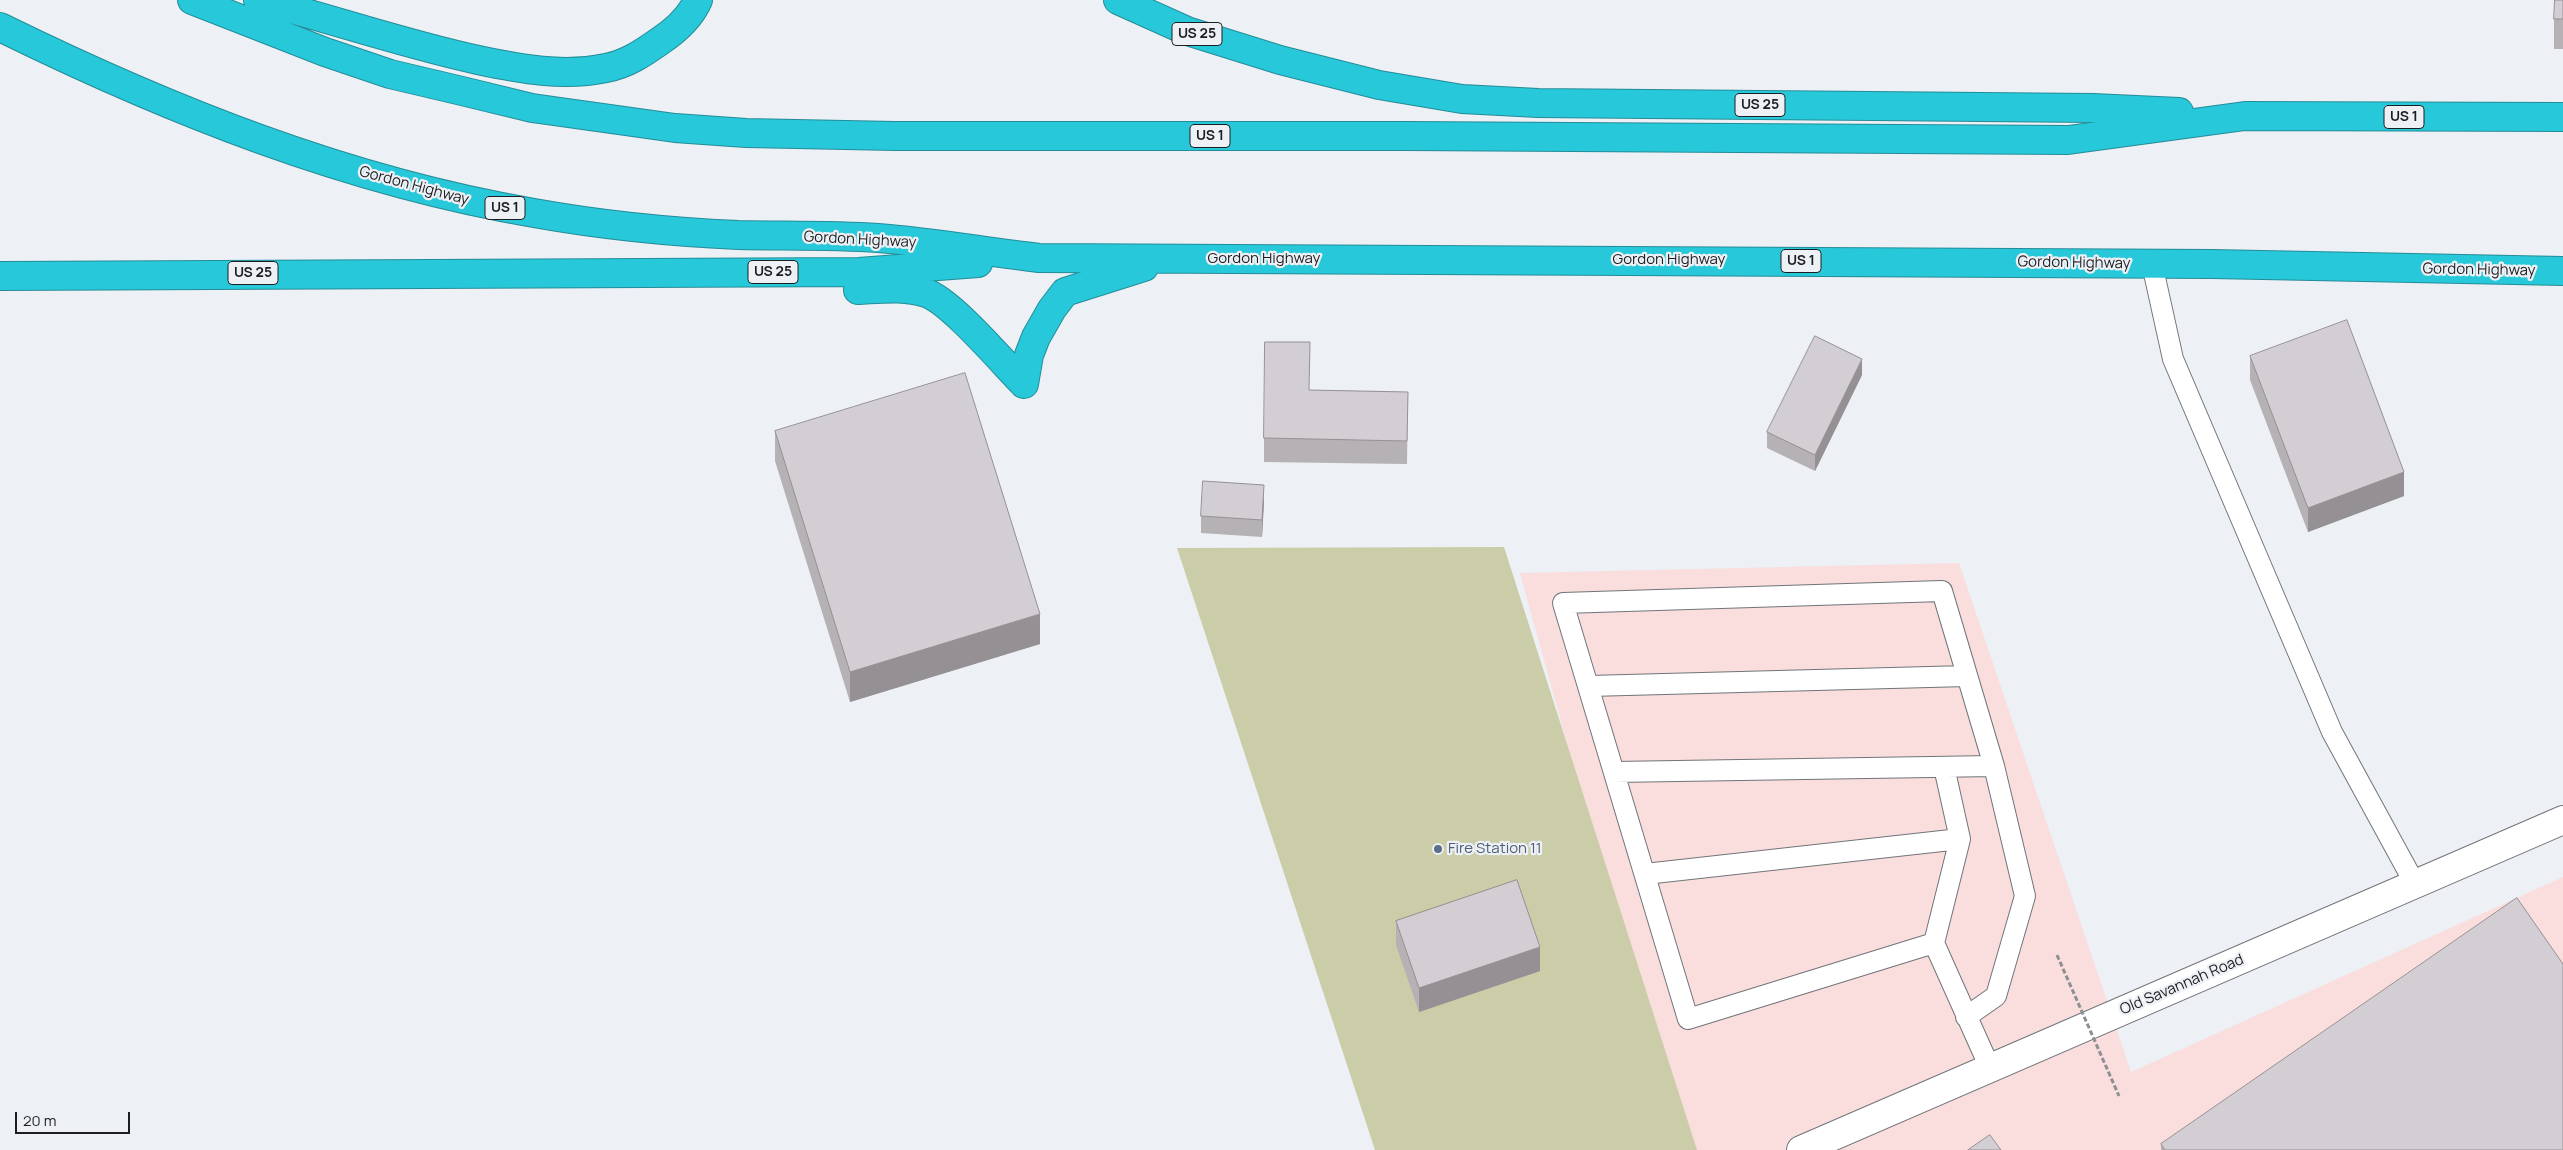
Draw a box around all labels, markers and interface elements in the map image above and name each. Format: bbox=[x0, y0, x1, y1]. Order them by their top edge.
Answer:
road number: US 25 bbox=[1172, 22, 1222, 46]
road number: US 25 bbox=[1735, 94, 1785, 116]
road number: US 1 bbox=[2384, 105, 2424, 128]
road number: US 1 bbox=[1190, 124, 1230, 148]
street label: Gordon Highway bbox=[357, 163, 471, 209]
road number: US 1 bbox=[485, 197, 525, 220]
street label: Gordon Highway bbox=[803, 228, 917, 252]
street label: Gordon Highway bbox=[1208, 250, 1320, 268]
road number: US 1 bbox=[1781, 250, 1821, 272]
street label: Gordon Highway bbox=[1613, 251, 1725, 269]
street label: Gordon Highway bbox=[2017, 253, 2131, 273]
road number: US 25 bbox=[748, 260, 798, 284]
street label: Gordon Highway bbox=[2422, 260, 2536, 280]
road number: US 25 bbox=[228, 262, 278, 284]
place label: Fire Station 11 bbox=[1448, 840, 1542, 858]
marker: Fire Station 11 bbox=[1432, 843, 1444, 855]
street label: Old Savannah Road bbox=[2117, 951, 2247, 1019]
scale bar bbox=[18, 1102, 132, 1134]
text: 20 m bbox=[23, 1110, 56, 1131]

